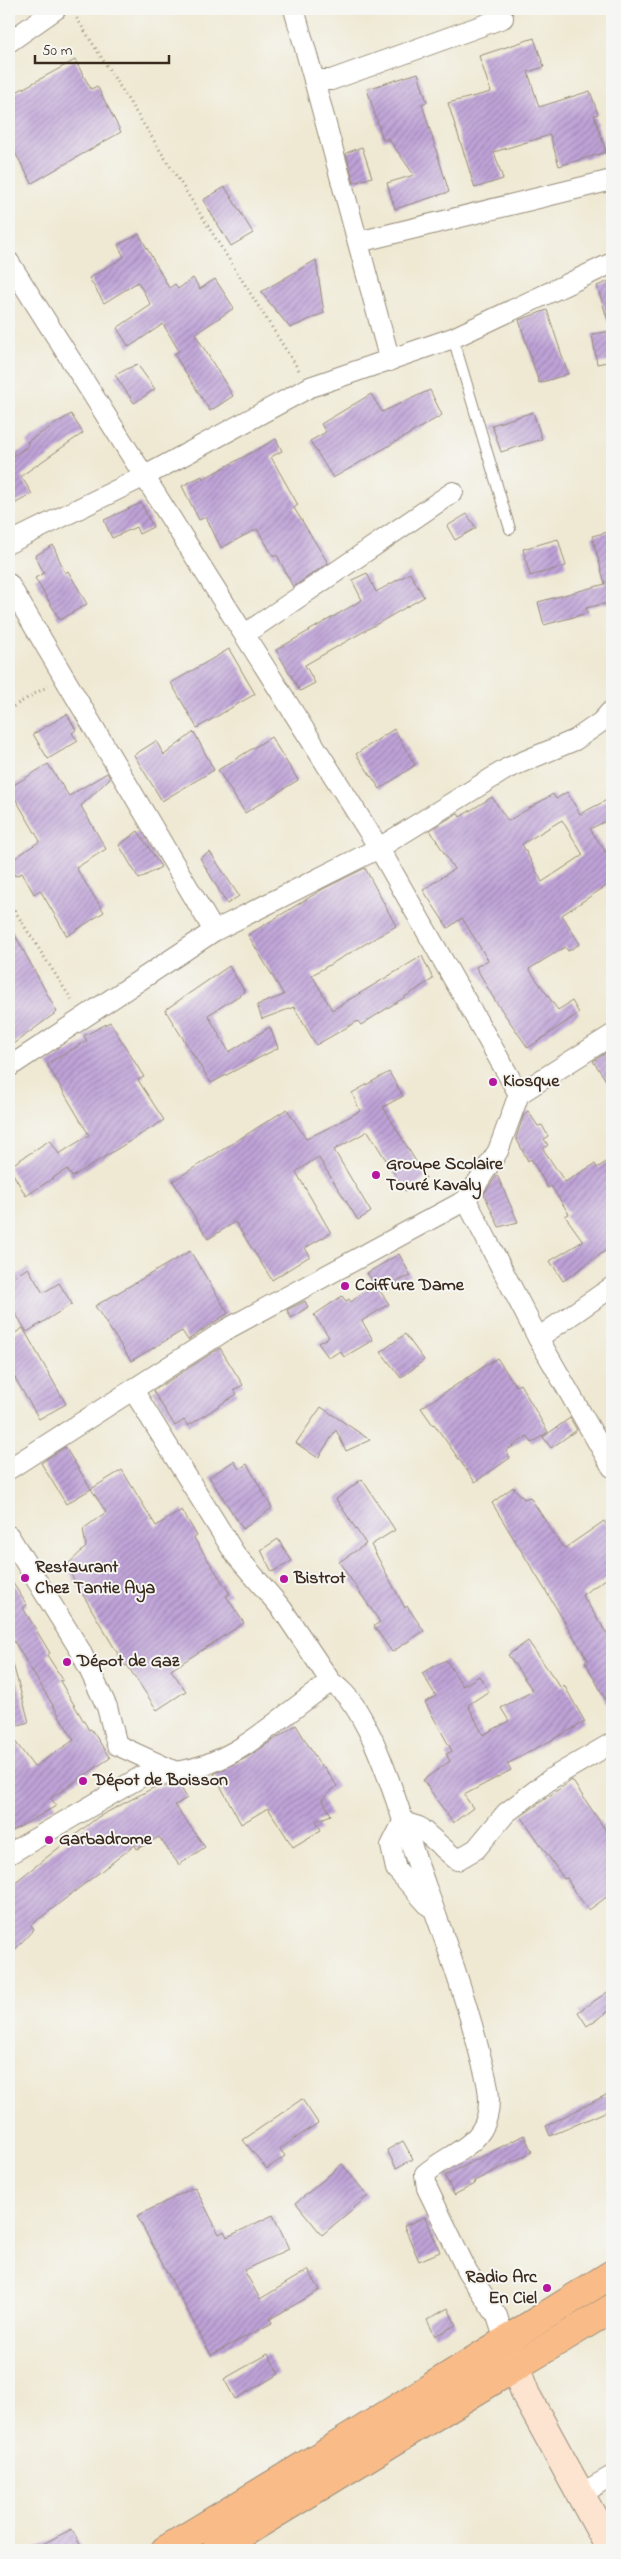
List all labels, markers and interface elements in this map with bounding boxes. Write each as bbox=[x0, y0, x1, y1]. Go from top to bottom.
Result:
scale bar bbox=[35, 32, 169, 64]
text: 50 m bbox=[42, 40, 73, 62]
place label: Kiosque bbox=[503, 1069, 560, 1095]
marker: Kiosque bbox=[487, 1076, 499, 1088]
place label: Groupe Scolaire Touré Kavaly bbox=[386, 1152, 504, 1200]
marker: Groupe Scolaire Touré Kavaly bbox=[370, 1169, 382, 1181]
place label: Coiffure Dame bbox=[355, 1273, 465, 1299]
marker: Coiffure Dame bbox=[339, 1280, 351, 1292]
place label: Restaurant Chez Tantie Aya bbox=[35, 1555, 155, 1603]
place label: Bistrot bbox=[293, 1566, 347, 1592]
marker: Restaurant Chez Tantie Aya bbox=[19, 1572, 31, 1584]
marker: Bistrot bbox=[278, 1573, 290, 1585]
place label: Dépot de Gaz bbox=[76, 1649, 180, 1675]
marker: Dépot de Gaz bbox=[61, 1656, 73, 1668]
place label: Dépot de Boisson bbox=[92, 1768, 228, 1794]
marker: Dépot de Boisson bbox=[77, 1775, 89, 1787]
place label: Garbadrome bbox=[59, 1827, 153, 1853]
marker: Garbadrome bbox=[43, 1834, 55, 1846]
place label: Radio Arc En Ciel bbox=[465, 2265, 538, 2312]
marker: Radio Arc En Ciel bbox=[541, 2282, 553, 2294]

